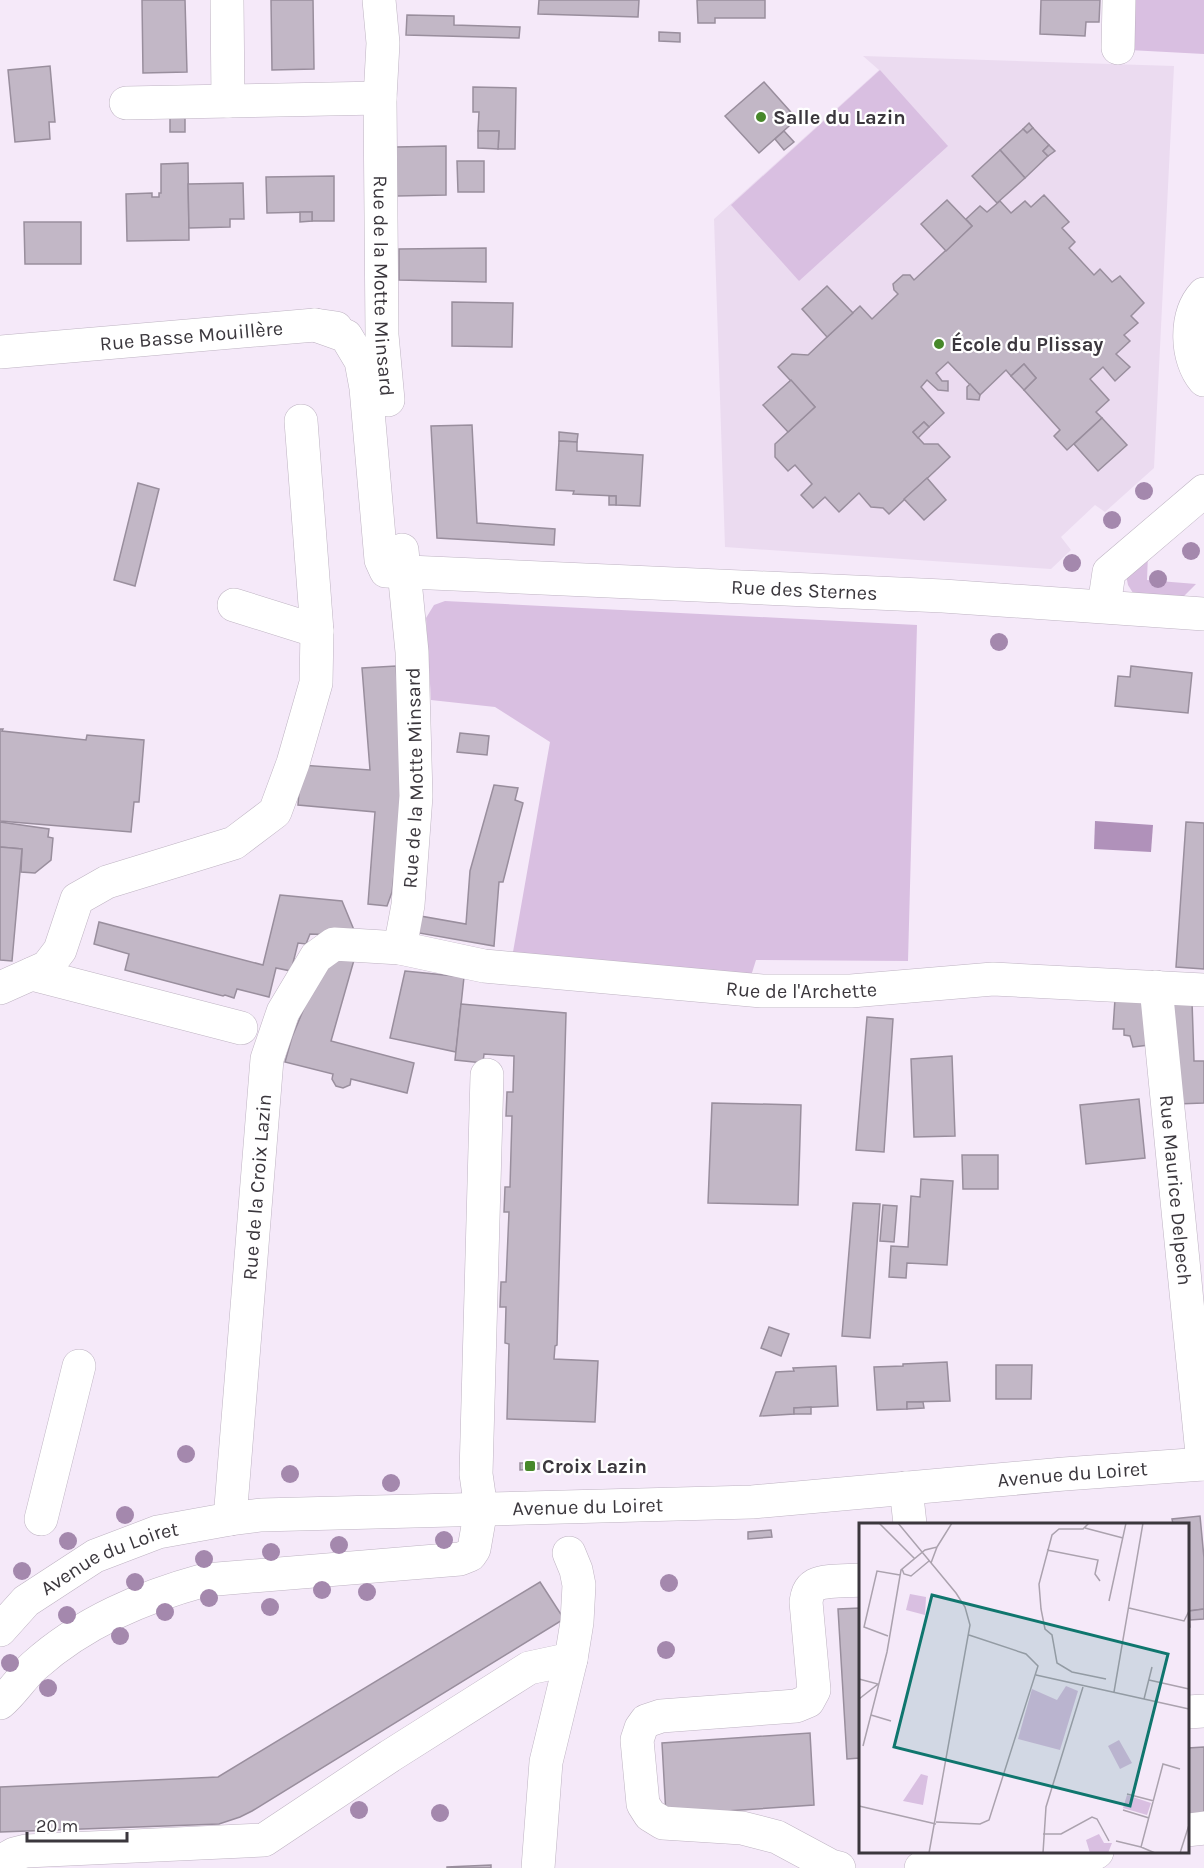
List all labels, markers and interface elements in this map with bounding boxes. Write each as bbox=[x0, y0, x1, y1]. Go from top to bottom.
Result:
place label: Salle du Lazin bbox=[773, 106, 906, 129]
marker: Salle du Lazin bbox=[754, 110, 768, 124]
street label: Rue de la Motte Minsard bbox=[369, 175, 399, 397]
street label: Rue Basse Mouillère bbox=[99, 316, 284, 355]
place label: École du Plissay bbox=[951, 331, 1103, 356]
marker: École du Plissay bbox=[932, 337, 946, 351]
street label: Rue des Sternes bbox=[730, 575, 878, 605]
street label: Rue de la Motte Minsard bbox=[398, 667, 428, 889]
street label: Rue de l'Archette bbox=[725, 976, 878, 1003]
street label: Rue de la Croix Lazin bbox=[238, 1093, 276, 1281]
street label: Rue Maurice Delpech bbox=[1155, 1094, 1197, 1286]
place label: Croix Lazin bbox=[542, 1455, 647, 1478]
street label: Avenue du Loiret bbox=[996, 1457, 1149, 1491]
marker: Croix Lazin bbox=[523, 1459, 537, 1473]
street label: Avenue du Loiret bbox=[512, 1493, 664, 1520]
street label: Avenue du Loiret bbox=[36, 1517, 181, 1600]
inset map bbox=[859, 1523, 1189, 1853]
scale bar bbox=[27, 1805, 128, 1843]
text: 20 m bbox=[36, 1815, 78, 1837]

